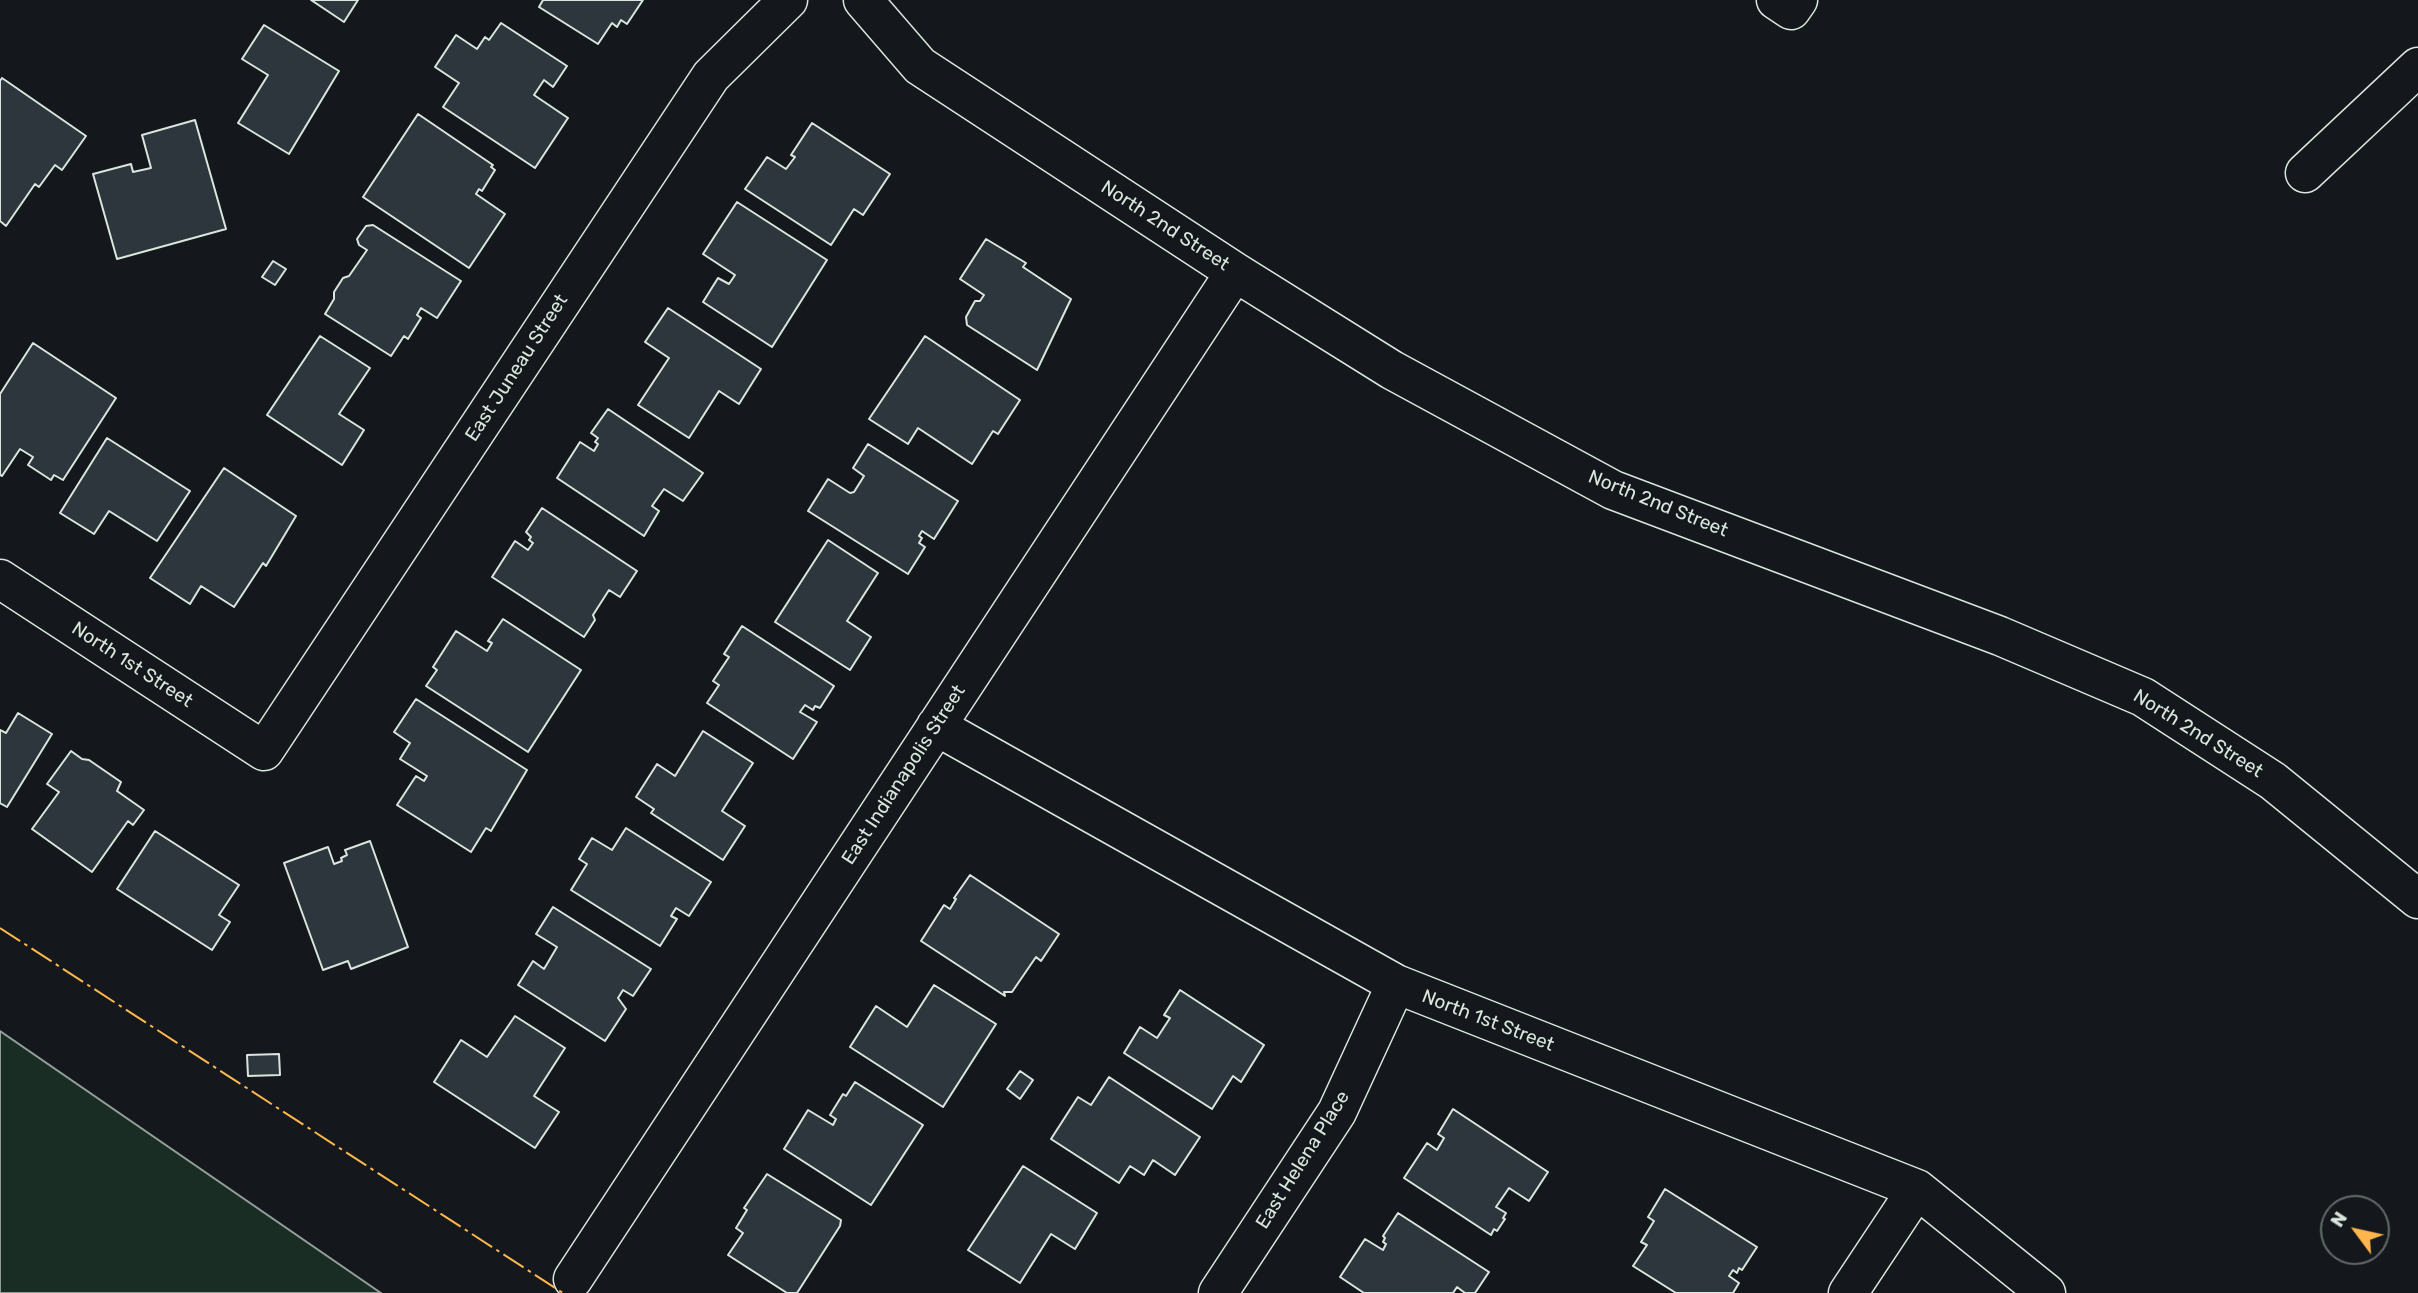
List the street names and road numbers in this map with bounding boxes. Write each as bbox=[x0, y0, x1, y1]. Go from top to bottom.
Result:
street label: North 2nd Street bbox=[1097, 176, 1233, 276]
street label: East Juneau Street bbox=[461, 290, 573, 446]
street label: North 2nd Street bbox=[1585, 466, 1731, 542]
street label: North 1st Street bbox=[67, 617, 197, 713]
street label: East Indianapolis Street bbox=[837, 681, 971, 869]
street label: North 2nd Street bbox=[2129, 685, 2267, 783]
street label: North 1st Street bbox=[1419, 985, 1557, 1057]
street label: East Helena Place bbox=[1251, 1087, 1355, 1233]

